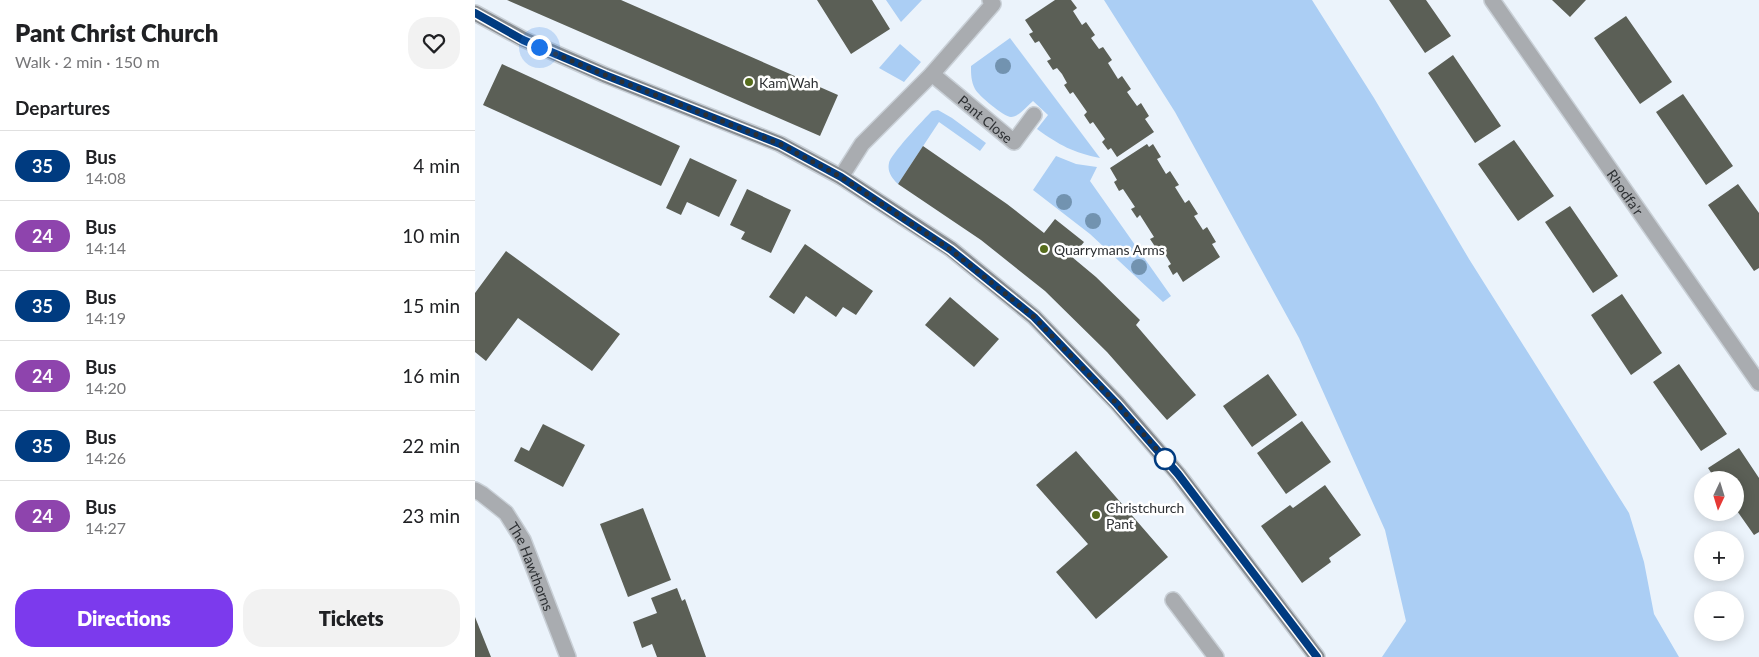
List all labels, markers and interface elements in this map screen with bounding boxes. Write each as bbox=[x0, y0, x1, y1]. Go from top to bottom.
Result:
button: heart bbox=[408, 17, 460, 69]
text: Pant Christ Church bbox=[15, 18, 218, 47]
your location bbox=[527, 35, 552, 60]
text: Walk · 2 min · 150 m bbox=[15, 52, 160, 71]
place label: Kam Wah bbox=[759, 74, 819, 91]
marker: Kam Wah bbox=[743, 76, 755, 88]
street label: Pant Close bbox=[955, 91, 1017, 146]
text: Departures bbox=[15, 96, 110, 119]
text: Bus bbox=[85, 145, 116, 168]
text: 4 min bbox=[413, 154, 460, 177]
text: 35 bbox=[32, 155, 53, 177]
street label: Rhodfa'r bbox=[1604, 166, 1648, 218]
text: 14:08 bbox=[85, 168, 126, 187]
text: Bus bbox=[85, 215, 116, 238]
text: 10 min bbox=[402, 224, 460, 247]
text: 24 bbox=[32, 225, 53, 247]
text: 14:14 bbox=[85, 238, 126, 257]
place label: Quarrymans Arms bbox=[1054, 241, 1165, 258]
marker: Quarrymans Arms bbox=[1038, 243, 1050, 255]
text: Bus bbox=[85, 285, 116, 308]
text: 15 min bbox=[402, 294, 460, 317]
text: 35 bbox=[32, 295, 53, 317]
text: 14:19 bbox=[85, 308, 126, 327]
text: Bus bbox=[85, 355, 116, 378]
text: 16 min bbox=[402, 364, 460, 387]
text: 24 bbox=[32, 365, 53, 387]
text: 14:20 bbox=[85, 378, 126, 397]
text: Bus bbox=[85, 425, 116, 448]
text: 22 min bbox=[402, 434, 460, 457]
text: 35 bbox=[32, 435, 53, 457]
text: 14:26 bbox=[85, 448, 126, 467]
unlabelled marker bbox=[1154, 448, 1176, 470]
north arrow bbox=[1694, 471, 1744, 521]
map controls bbox=[1694, 471, 1744, 641]
text: Bus bbox=[85, 495, 116, 518]
place label: Christchurch Pant bbox=[1106, 499, 1184, 532]
text: 23 min bbox=[402, 504, 460, 527]
text: 24 bbox=[32, 505, 53, 527]
marker: Christchurch Pant bbox=[1090, 509, 1102, 521]
text: 14:27 bbox=[85, 518, 126, 537]
street label: The Hawthorns bbox=[505, 518, 558, 613]
button: + bbox=[1694, 531, 1744, 581]
button: Directions bbox=[15, 589, 233, 647]
button: Tickets bbox=[243, 589, 460, 647]
button: − bbox=[1694, 591, 1744, 641]

